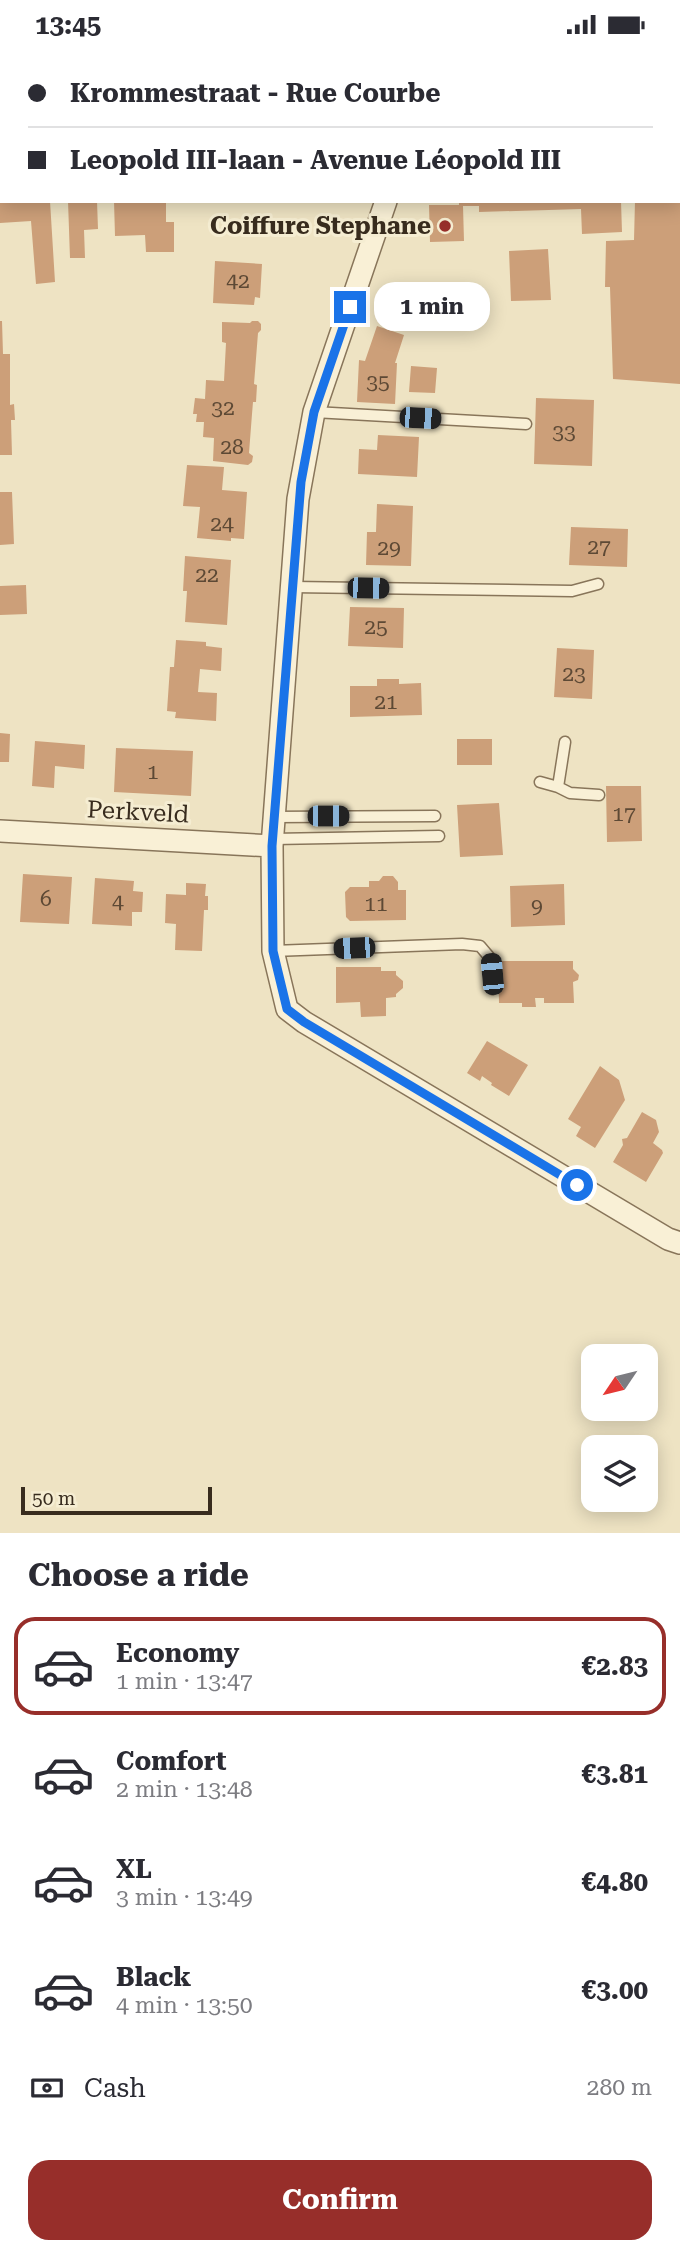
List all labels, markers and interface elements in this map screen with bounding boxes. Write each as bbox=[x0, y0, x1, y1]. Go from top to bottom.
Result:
text: 13:45 bbox=[35, 10, 101, 40]
text: Krommestraat - Rue Courbe bbox=[70, 78, 440, 108]
text: Leopold III-laan - Avenue Léopold III bbox=[70, 145, 561, 175]
place label: Coiffure Stephane bbox=[210, 212, 431, 240]
marker: Coiffure Stephane bbox=[437, 218, 453, 234]
house number: 42 bbox=[226, 269, 250, 293]
callout: 1 min bbox=[374, 282, 490, 331]
route end bbox=[334, 291, 366, 323]
text: 1 min bbox=[400, 293, 464, 320]
house number: 35 bbox=[366, 370, 390, 394]
house number: 32 bbox=[211, 396, 235, 420]
car bbox=[399, 406, 442, 430]
house number: 33 bbox=[552, 420, 576, 444]
house number: 28 bbox=[220, 435, 244, 459]
house number: 24 bbox=[210, 512, 234, 536]
house number: 27 bbox=[587, 535, 611, 559]
house number: 29 bbox=[377, 536, 401, 560]
house number: 22 bbox=[195, 563, 219, 587]
car bbox=[347, 577, 390, 599]
house number: 25 bbox=[364, 615, 388, 639]
house number: 23 bbox=[562, 662, 586, 686]
house number: 21 bbox=[374, 690, 398, 714]
house number: 1 bbox=[147, 760, 159, 784]
street label: Perkveld bbox=[86, 795, 190, 829]
house number: 17 bbox=[612, 802, 636, 826]
car bbox=[308, 806, 350, 827]
house number: 6 bbox=[40, 887, 52, 911]
house number: 4 bbox=[112, 890, 124, 914]
house number: 11 bbox=[364, 892, 388, 916]
house number: 9 bbox=[531, 894, 543, 918]
car bbox=[333, 937, 376, 959]
car bbox=[480, 952, 505, 996]
route start bbox=[561, 1169, 593, 1201]
north arrow bbox=[581, 1344, 658, 1421]
map controls bbox=[581, 1344, 658, 1512]
button: layers bbox=[581, 1435, 658, 1512]
scale bar bbox=[21, 1484, 212, 1516]
text: 50 m bbox=[32, 1487, 75, 1510]
text: Choose a ride bbox=[28, 1556, 249, 1594]
icon: car bbox=[32, 1635, 95, 1698]
text: Economy bbox=[116, 1638, 239, 1668]
text: €2.83 bbox=[582, 1651, 648, 1681]
text: 1 min · 13:47 bbox=[116, 1668, 253, 1695]
icon: car bbox=[32, 1743, 95, 1806]
text: Comfort bbox=[116, 1746, 226, 1776]
text: €3.81 bbox=[582, 1759, 648, 1789]
text: 2 min · 13:48 bbox=[116, 1776, 253, 1803]
icon: car bbox=[32, 1851, 95, 1914]
text: XL bbox=[116, 1854, 152, 1884]
text: €4.80 bbox=[582, 1867, 648, 1897]
text: 3 min · 13:49 bbox=[116, 1884, 253, 1911]
icon: car bbox=[32, 1959, 95, 2022]
text: Black bbox=[116, 1962, 191, 1992]
text: €3.00 bbox=[582, 1975, 648, 2005]
text: 4 min · 13:50 bbox=[116, 1992, 253, 2019]
icon: cash bbox=[28, 2069, 66, 2107]
text: Cash bbox=[84, 2073, 146, 2103]
text: 280 m bbox=[587, 2074, 652, 2101]
button: Confirm bbox=[28, 2160, 652, 2240]

